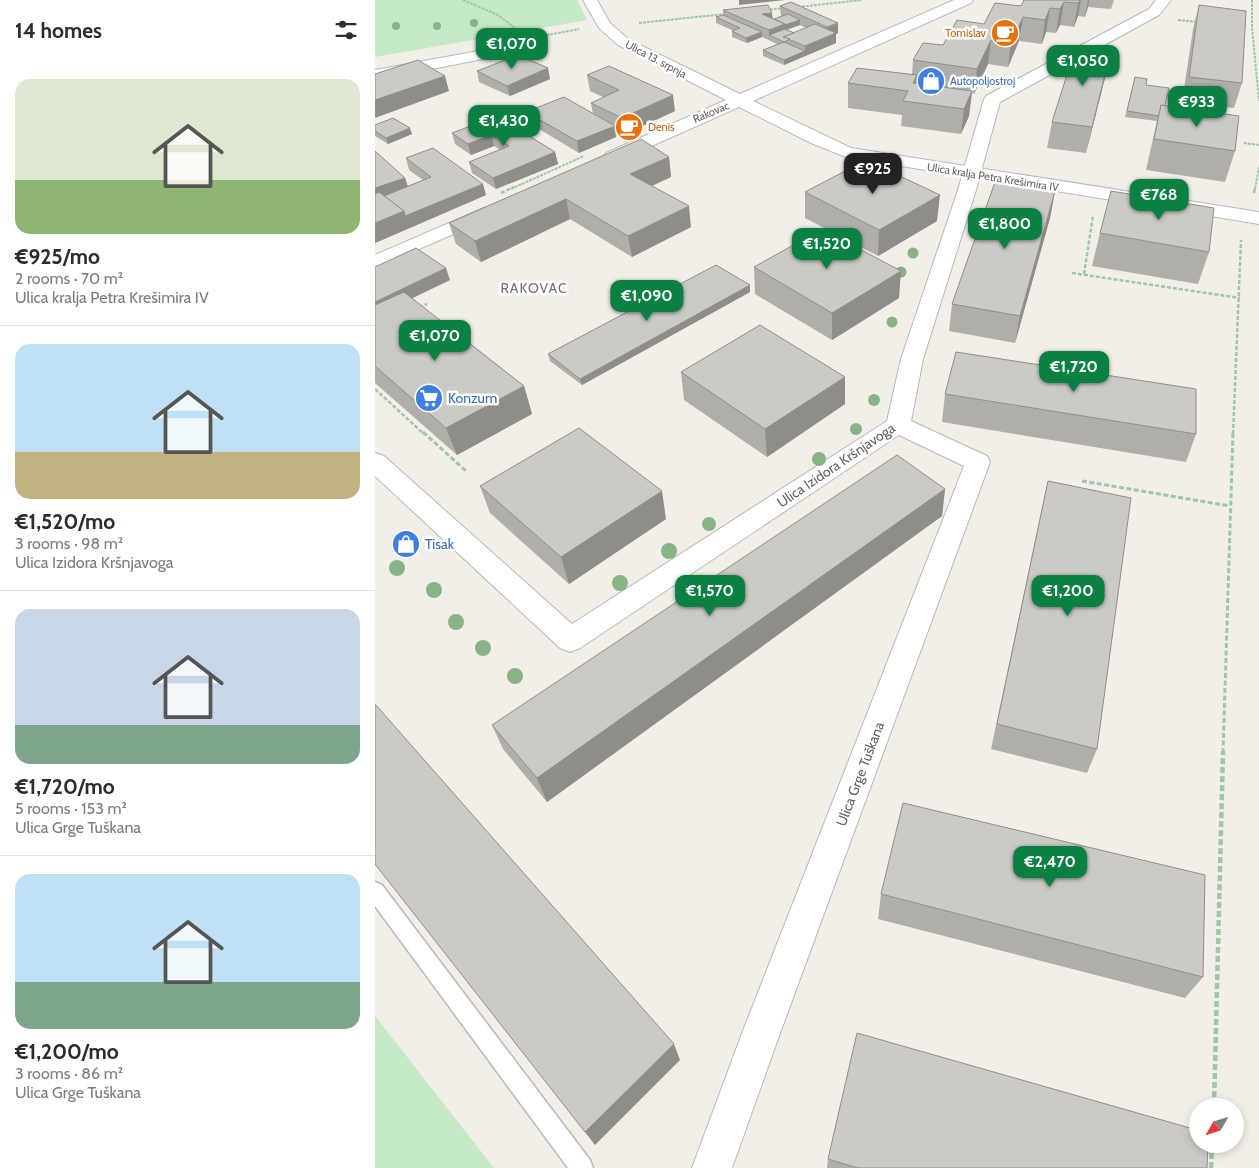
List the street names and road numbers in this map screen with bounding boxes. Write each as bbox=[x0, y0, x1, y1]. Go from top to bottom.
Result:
street label: Ulica 13. srpnja bbox=[623, 37, 690, 81]
street label: Rakovac bbox=[691, 98, 731, 126]
street label: Ulica kralja Petra Krešimira IV bbox=[926, 160, 1060, 194]
street label: Ulica Izidora Kršnjavoga bbox=[773, 419, 899, 511]
street label: Ulica Grge Tuškana bbox=[832, 719, 888, 829]

